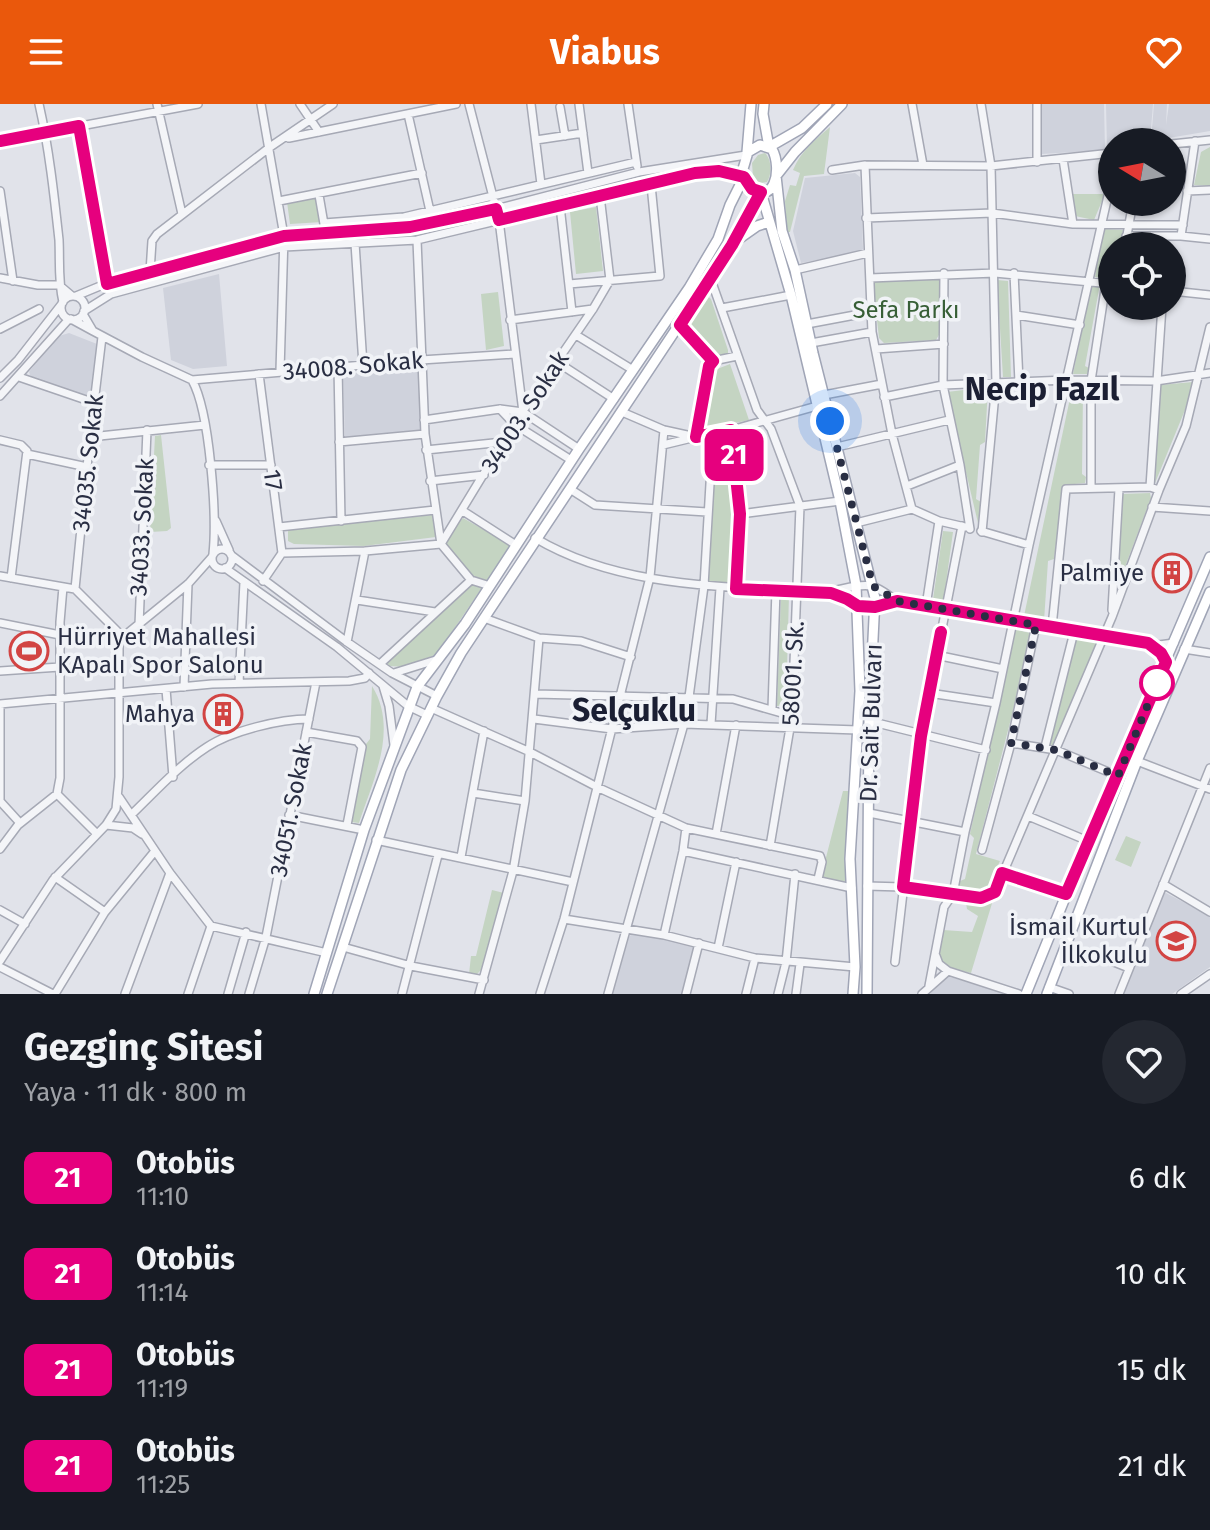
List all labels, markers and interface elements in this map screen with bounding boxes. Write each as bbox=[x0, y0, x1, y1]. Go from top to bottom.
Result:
icon: menu bbox=[24, 30, 68, 74]
text: Viabus bbox=[550, 30, 660, 74]
icon: heart bbox=[1142, 30, 1186, 74]
north arrow bbox=[1098, 128, 1186, 216]
map controls bbox=[1098, 128, 1186, 320]
button: locate bbox=[1098, 232, 1186, 320]
park label: Sefa Parkı bbox=[852, 296, 960, 324]
street label: 34003. Sokak bbox=[475, 345, 575, 478]
street label: 34008. Sokak bbox=[281, 346, 425, 386]
district label: Necip Fazıl bbox=[965, 370, 1120, 408]
street label: 34035. Sokak bbox=[67, 392, 109, 533]
your location bbox=[810, 401, 850, 441]
line badge: 21 bbox=[698, 429, 770, 481]
text: 21 bbox=[721, 438, 747, 471]
street label: 34033. Sokak bbox=[124, 457, 160, 597]
street label: 17 bbox=[258, 468, 288, 492]
building icon: Palmiye bbox=[1151, 552, 1193, 594]
place label: Palmiye bbox=[1059, 559, 1144, 587]
street label: 58001. Sk. bbox=[776, 620, 810, 726]
place label: Hürriyet Mahallesi KApalı Spor Salonu bbox=[57, 623, 264, 679]
sports icon: Hürriyet Mahallesi KApalı Spor Salonu bbox=[8, 630, 50, 672]
street label: Dr. Sait Bulvarı bbox=[854, 643, 888, 803]
unlabelled marker bbox=[1140, 666, 1174, 700]
district label: Selçuklu bbox=[572, 691, 696, 730]
building icon: Mahya bbox=[202, 693, 244, 735]
place label: Mahya bbox=[125, 700, 195, 728]
street label: 34051. Sokak bbox=[264, 740, 318, 879]
place label: İsmail Kurtul İlkokulu bbox=[1009, 913, 1148, 969]
school or university icon: İsmail Kurtul İlkokulu bbox=[1155, 920, 1197, 962]
button: heart bbox=[1102, 1020, 1186, 1104]
text: Gezginç Sitesi bbox=[24, 1024, 263, 1070]
text: Yaya · 11 dk · 800 m bbox=[24, 1077, 247, 1108]
text: Otobüs bbox=[136, 1145, 235, 1181]
text: 6 dk bbox=[1129, 1160, 1186, 1196]
text: 21 bbox=[55, 1161, 81, 1194]
text: 11:10 bbox=[136, 1181, 189, 1212]
text: Otobüs bbox=[136, 1241, 235, 1277]
text: 10 dk bbox=[1115, 1256, 1186, 1292]
text: 21 bbox=[55, 1257, 81, 1290]
text: 11:14 bbox=[136, 1277, 188, 1308]
text: Otobüs bbox=[136, 1337, 235, 1373]
text: 15 dk bbox=[1117, 1352, 1186, 1388]
text: 21 bbox=[55, 1353, 81, 1386]
text: 11:19 bbox=[136, 1373, 188, 1404]
text: Otobüs bbox=[136, 1433, 235, 1469]
text: 21 dk bbox=[1118, 1448, 1186, 1484]
text: 21 bbox=[55, 1449, 81, 1482]
text: 11:25 bbox=[136, 1469, 190, 1500]

